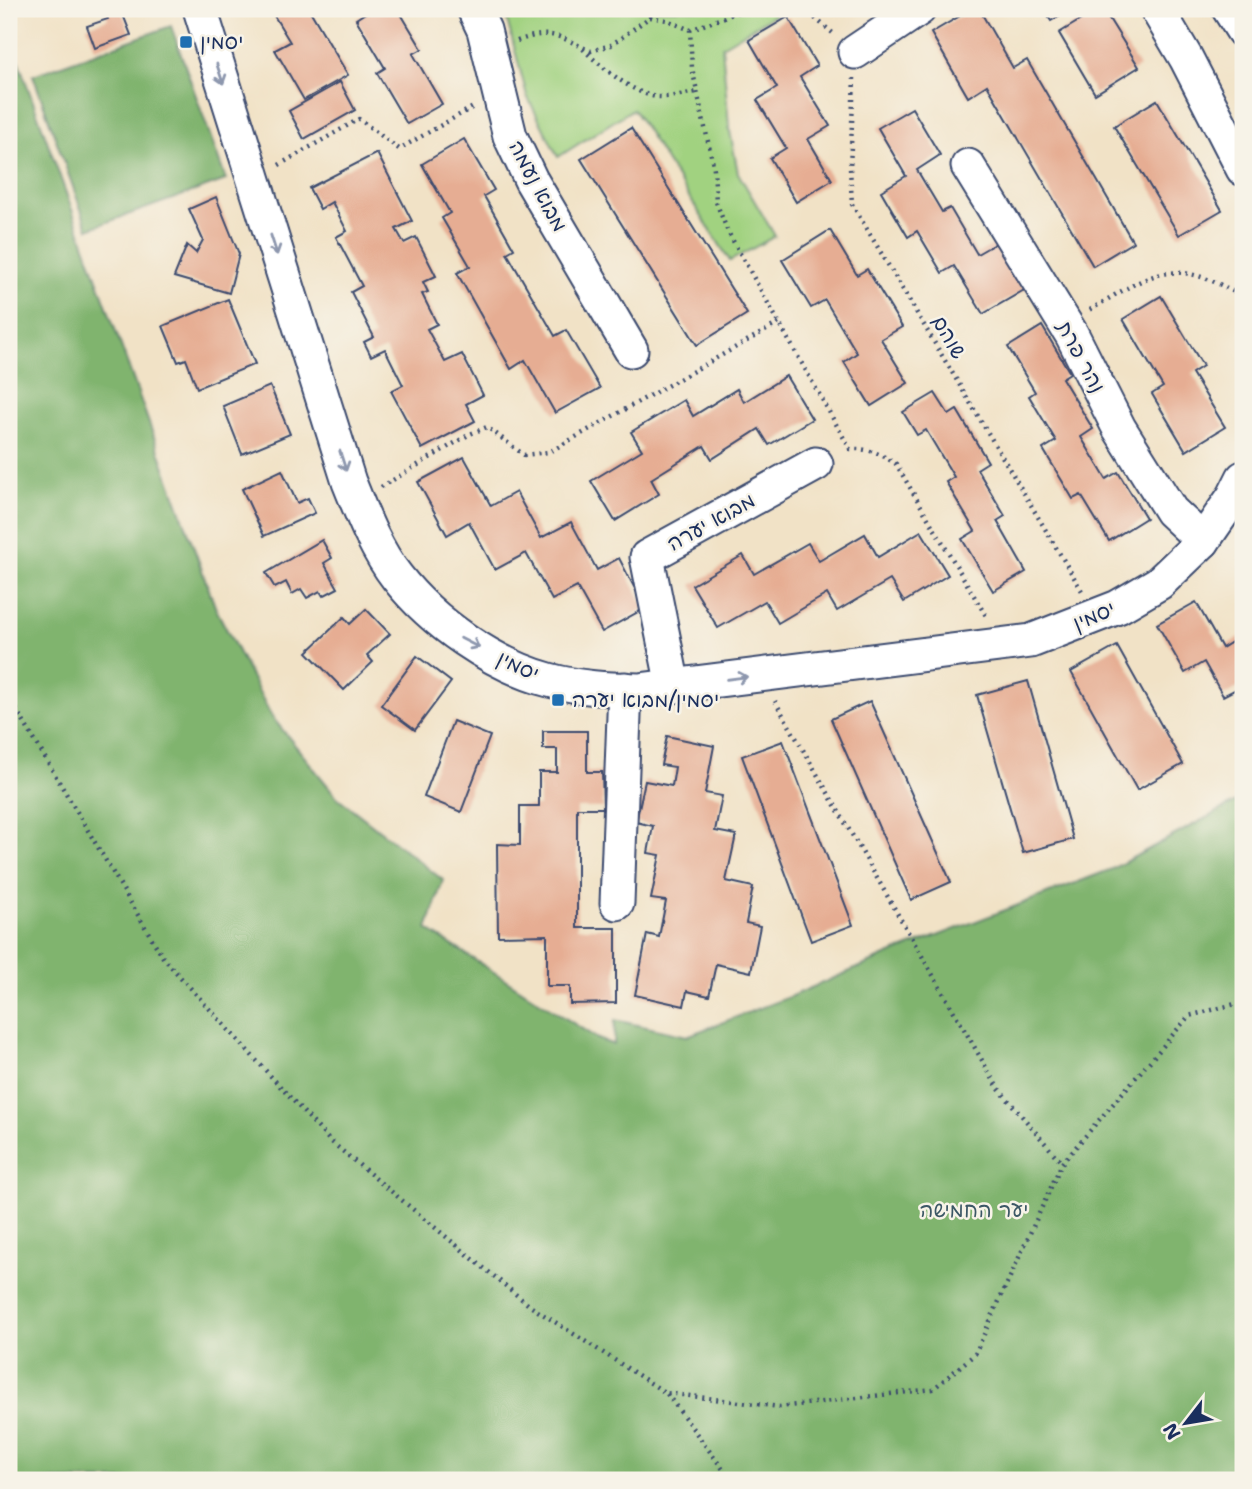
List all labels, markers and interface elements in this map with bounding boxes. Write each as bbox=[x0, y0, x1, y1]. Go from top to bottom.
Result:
place label: יסמין bbox=[200, 28, 243, 56]
marker: יסמין bbox=[178, 34, 194, 50]
one-way arrow bbox=[215, 63, 228, 85]
street label: מבוא נעמה bbox=[502, 135, 574, 237]
one-way arrow bbox=[269, 233, 282, 255]
street label: שוהם bbox=[925, 310, 973, 364]
street label: נהר פרת bbox=[1050, 315, 1112, 398]
one-way arrow bbox=[337, 450, 350, 472]
street label: מבוא יערה bbox=[662, 486, 760, 558]
street label: יסמין bbox=[1069, 595, 1119, 637]
one-way arrow bbox=[459, 637, 480, 651]
street label: יסמין bbox=[493, 644, 543, 688]
one-way arrow bbox=[725, 671, 748, 684]
place label: יסמין/מבוא יערה bbox=[572, 686, 719, 714]
marker: יסמין/מבוא יערה bbox=[550, 692, 566, 708]
park label: יער החמישה bbox=[920, 1196, 1028, 1224]
north arrow bbox=[1150, 1388, 1220, 1458]
text: N bbox=[1157, 1419, 1186, 1444]

